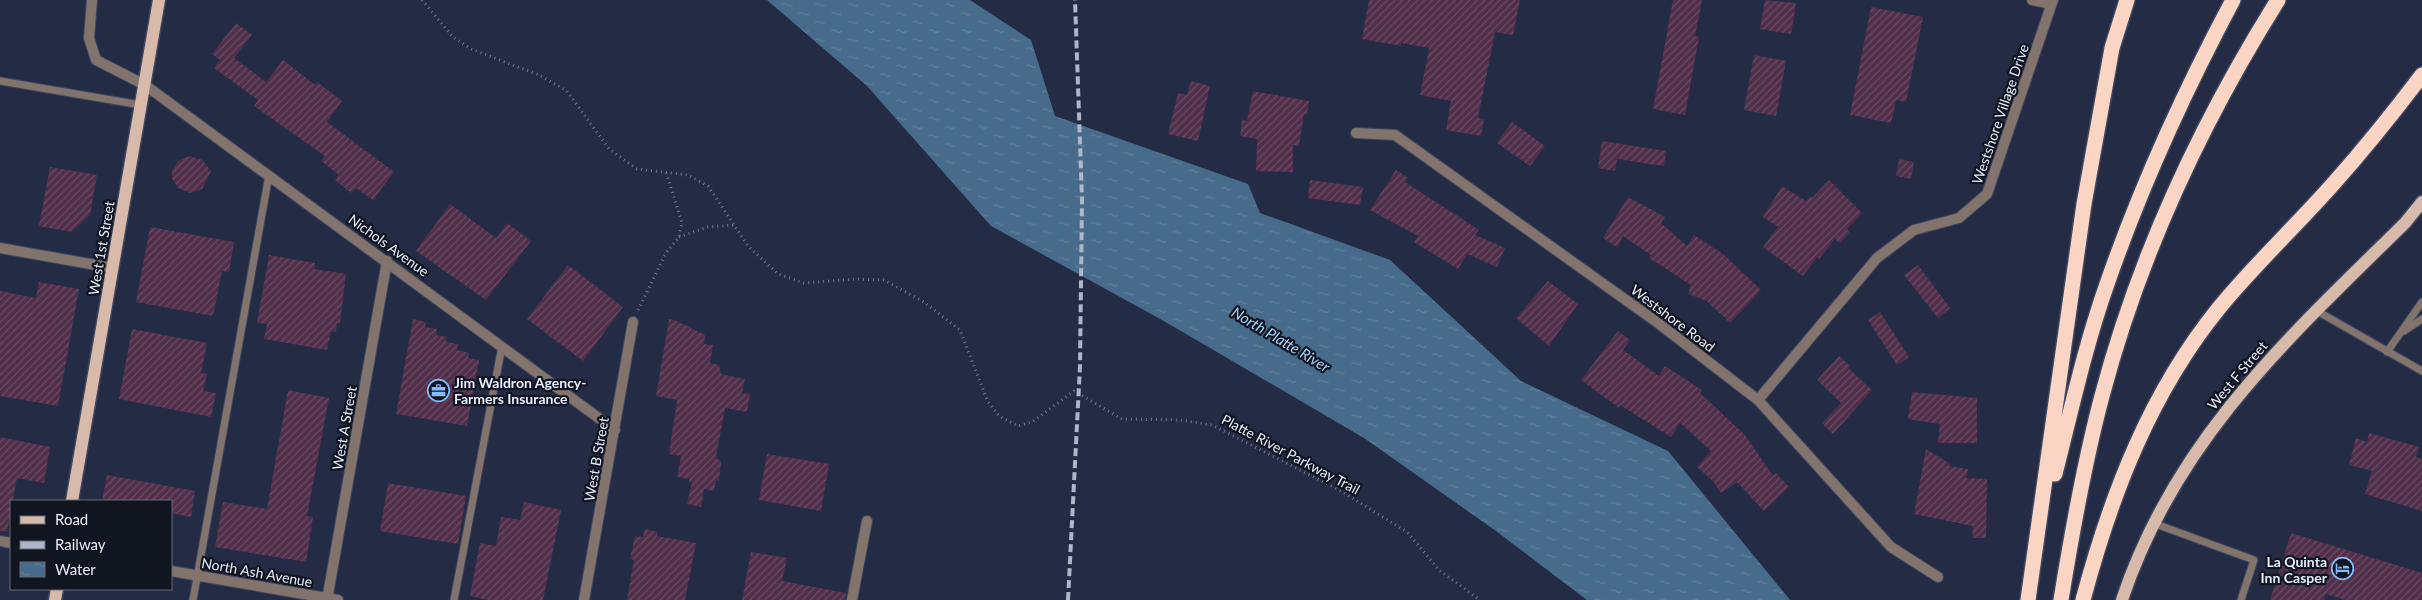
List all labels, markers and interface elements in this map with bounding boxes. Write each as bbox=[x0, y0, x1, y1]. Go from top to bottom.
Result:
street label: Westshore Village Drive bbox=[1968, 42, 2032, 186]
street label: West 1st Street bbox=[84, 200, 118, 296]
street label: Nichols Avenue bbox=[345, 210, 433, 280]
street label: Westshore Road bbox=[1628, 281, 1718, 355]
water label: North Platte River bbox=[1229, 303, 1334, 376]
street label: West F Street bbox=[2204, 337, 2270, 413]
place label: Jim Waldron Agency- Farmers Insurance bbox=[454, 374, 586, 407]
office icon: Jim Waldron Agency- Farmers Insurance bbox=[426, 378, 450, 402]
street label: West A Street bbox=[328, 385, 360, 471]
street label: Platte River Parkway Trail bbox=[1219, 410, 1363, 498]
street label: West B Street bbox=[580, 416, 612, 502]
legend bbox=[10, 500, 172, 590]
text: Road bbox=[55, 510, 88, 528]
text: Railway bbox=[55, 535, 106, 553]
place label: La Quinta Inn Casper bbox=[2261, 553, 2328, 586]
street label: North Ash Avenue bbox=[200, 554, 314, 590]
hotel icon: La Quinta Inn Casper bbox=[2331, 557, 2355, 581]
text: Water bbox=[55, 560, 96, 578]

